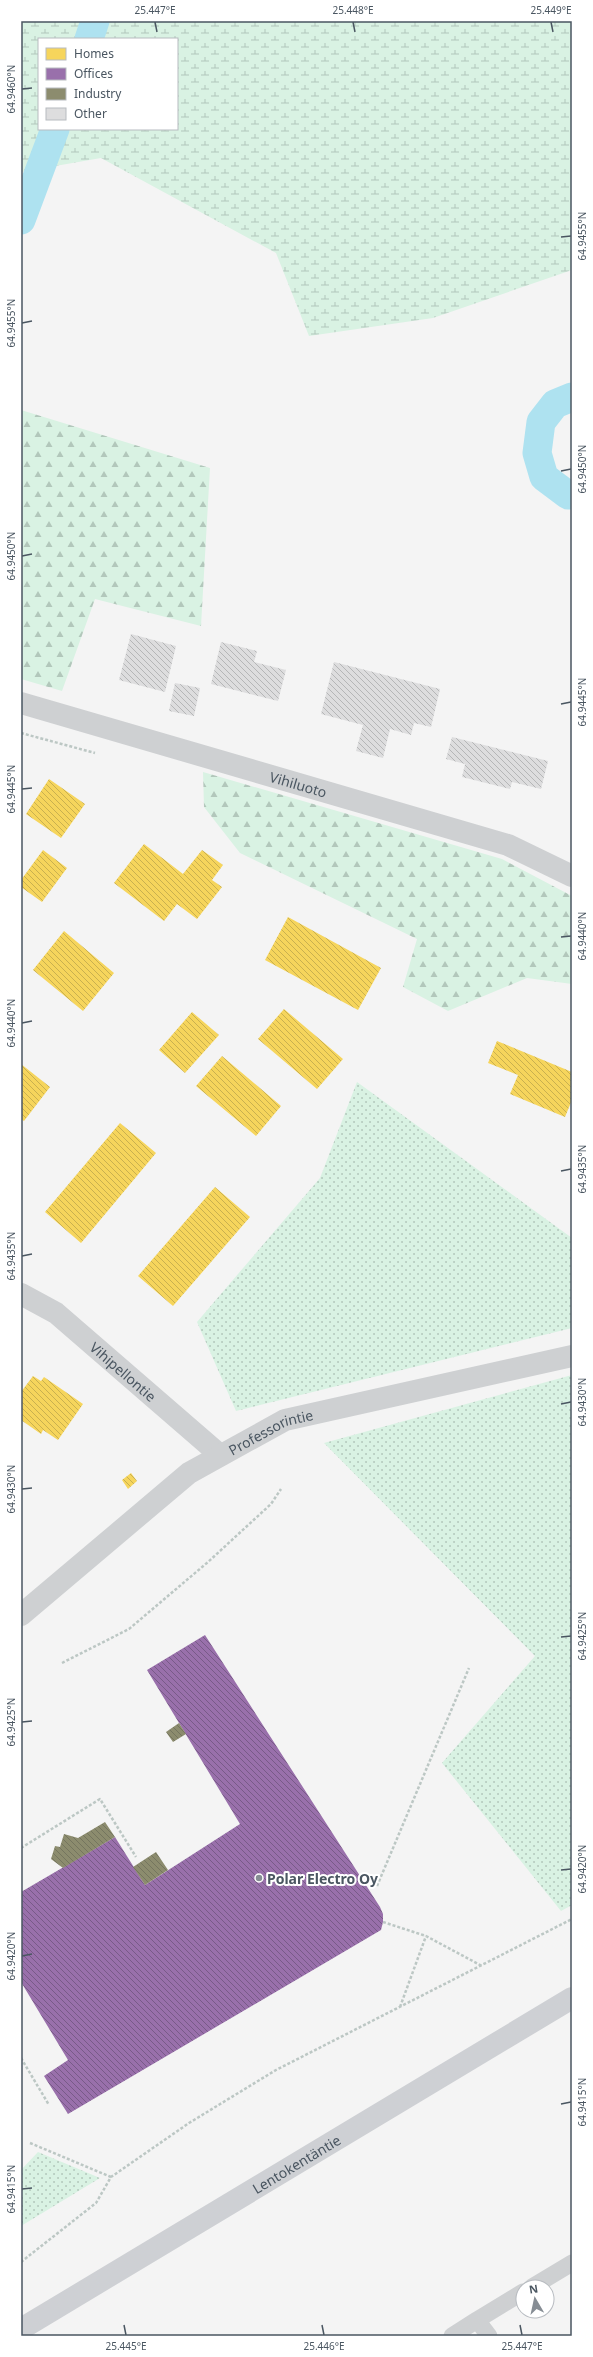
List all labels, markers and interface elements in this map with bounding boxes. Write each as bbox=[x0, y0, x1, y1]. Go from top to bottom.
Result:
text: 25.447°E bbox=[134, 3, 176, 17]
text: 25.448°E bbox=[332, 3, 374, 17]
text: 25.449°E bbox=[530, 3, 572, 17]
legend bbox=[38, 38, 178, 130]
text: Homes bbox=[74, 45, 114, 62]
text: 64.9460°N bbox=[4, 65, 18, 113]
text: Offices bbox=[74, 65, 113, 82]
text: Industry bbox=[74, 85, 122, 102]
text: Other bbox=[74, 105, 107, 122]
text: 64.9455°N bbox=[575, 212, 589, 260]
text: 64.9455°N bbox=[4, 299, 18, 347]
text: 64.9450°N bbox=[575, 445, 589, 493]
text: 64.9450°N bbox=[4, 532, 18, 580]
text: 64.9445°N bbox=[575, 678, 589, 726]
text: 64.9445°N bbox=[4, 765, 18, 813]
street label: Vihiluoto bbox=[268, 767, 329, 801]
text: 64.9440°N bbox=[575, 912, 589, 960]
text: 64.9440°N bbox=[4, 999, 18, 1047]
text: 64.9435°N bbox=[575, 1145, 589, 1193]
text: 64.9435°N bbox=[4, 1232, 18, 1280]
street label: Vihipellontie bbox=[86, 1337, 161, 1405]
text: 64.9430°N bbox=[575, 1378, 589, 1426]
street label: Professorintie bbox=[225, 1405, 315, 1459]
text: 64.9430°N bbox=[4, 1465, 18, 1513]
text: 64.9425°N bbox=[575, 1612, 589, 1660]
text: 64.9425°N bbox=[4, 1698, 18, 1746]
text: 64.9420°N bbox=[575, 1845, 589, 1893]
place label: Polar Electro Oy bbox=[267, 1869, 378, 1888]
marker: Polar Electro Oy bbox=[254, 1873, 264, 1883]
text: 64.9420°N bbox=[4, 1932, 18, 1980]
text: 64.9415°N bbox=[575, 2078, 589, 2126]
street label: Lentokentäntie bbox=[249, 2130, 344, 2198]
text: 64.9415°N bbox=[4, 2165, 18, 2213]
north arrow bbox=[515, 2279, 555, 2319]
text: N bbox=[528, 2281, 539, 2297]
text: 25.445°E bbox=[105, 2339, 147, 2353]
text: 25.446°E bbox=[303, 2339, 345, 2353]
text: 25.447°E bbox=[501, 2339, 543, 2353]

